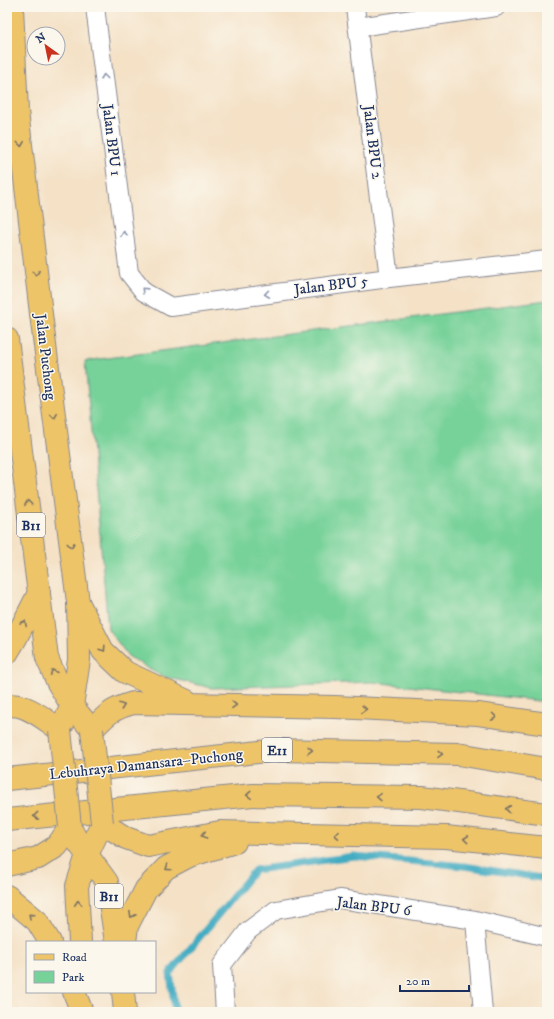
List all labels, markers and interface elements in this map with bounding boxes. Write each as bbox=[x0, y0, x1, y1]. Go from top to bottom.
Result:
north arrow bbox=[26, 26, 66, 66]
text: N bbox=[33, 30, 49, 47]
one-way arrow bbox=[100, 74, 109, 80]
street label: Jalan BPU 1 bbox=[97, 101, 125, 177]
street label: Jalan BPU 2 bbox=[358, 102, 387, 181]
one-way arrow bbox=[16, 141, 25, 147]
one-way arrow bbox=[120, 231, 129, 237]
one-way arrow bbox=[31, 270, 40, 276]
street label: Jalan BPU 5 bbox=[291, 271, 370, 300]
one-way arrow bbox=[141, 287, 149, 295]
one-way arrow bbox=[264, 289, 271, 298]
street label: Jalan Puchong bbox=[31, 311, 60, 402]
one-way arrow bbox=[49, 413, 58, 419]
one-way arrow bbox=[24, 500, 33, 506]
road number: B11 bbox=[17, 513, 45, 537]
one-way arrow bbox=[66, 542, 75, 548]
one-way arrow bbox=[19, 620, 27, 627]
one-way arrow bbox=[98, 644, 105, 651]
one-way arrow bbox=[50, 669, 58, 676]
one-way arrow bbox=[231, 701, 237, 710]
one-way arrow bbox=[118, 703, 125, 711]
one-way arrow bbox=[361, 705, 367, 713]
one-way arrow bbox=[491, 712, 497, 721]
road number: E11 bbox=[262, 738, 292, 762]
street label: Lebuhraya Damansara–Puchong bbox=[48, 745, 245, 784]
one-way arrow bbox=[307, 746, 313, 755]
one-way arrow bbox=[437, 750, 443, 758]
one-way arrow bbox=[246, 791, 252, 800]
one-way arrow bbox=[376, 793, 382, 801]
one-way arrow bbox=[505, 805, 511, 814]
one-way arrow bbox=[33, 812, 39, 821]
one-way arrow bbox=[201, 830, 207, 839]
one-way arrow bbox=[334, 830, 340, 839]
one-way arrow bbox=[463, 835, 470, 844]
one-way arrow bbox=[166, 863, 173, 870]
road number: B11 bbox=[95, 884, 123, 908]
street label: Jalan BPU 6 bbox=[334, 892, 413, 921]
one-way arrow bbox=[74, 900, 82, 906]
one-way arrow bbox=[130, 910, 137, 918]
one-way arrow bbox=[29, 914, 36, 921]
legend bbox=[26, 941, 156, 993]
text: Road bbox=[62, 950, 87, 965]
scale bar bbox=[400, 967, 469, 993]
text: Park bbox=[62, 970, 84, 985]
text: 20 m bbox=[406, 974, 430, 989]

